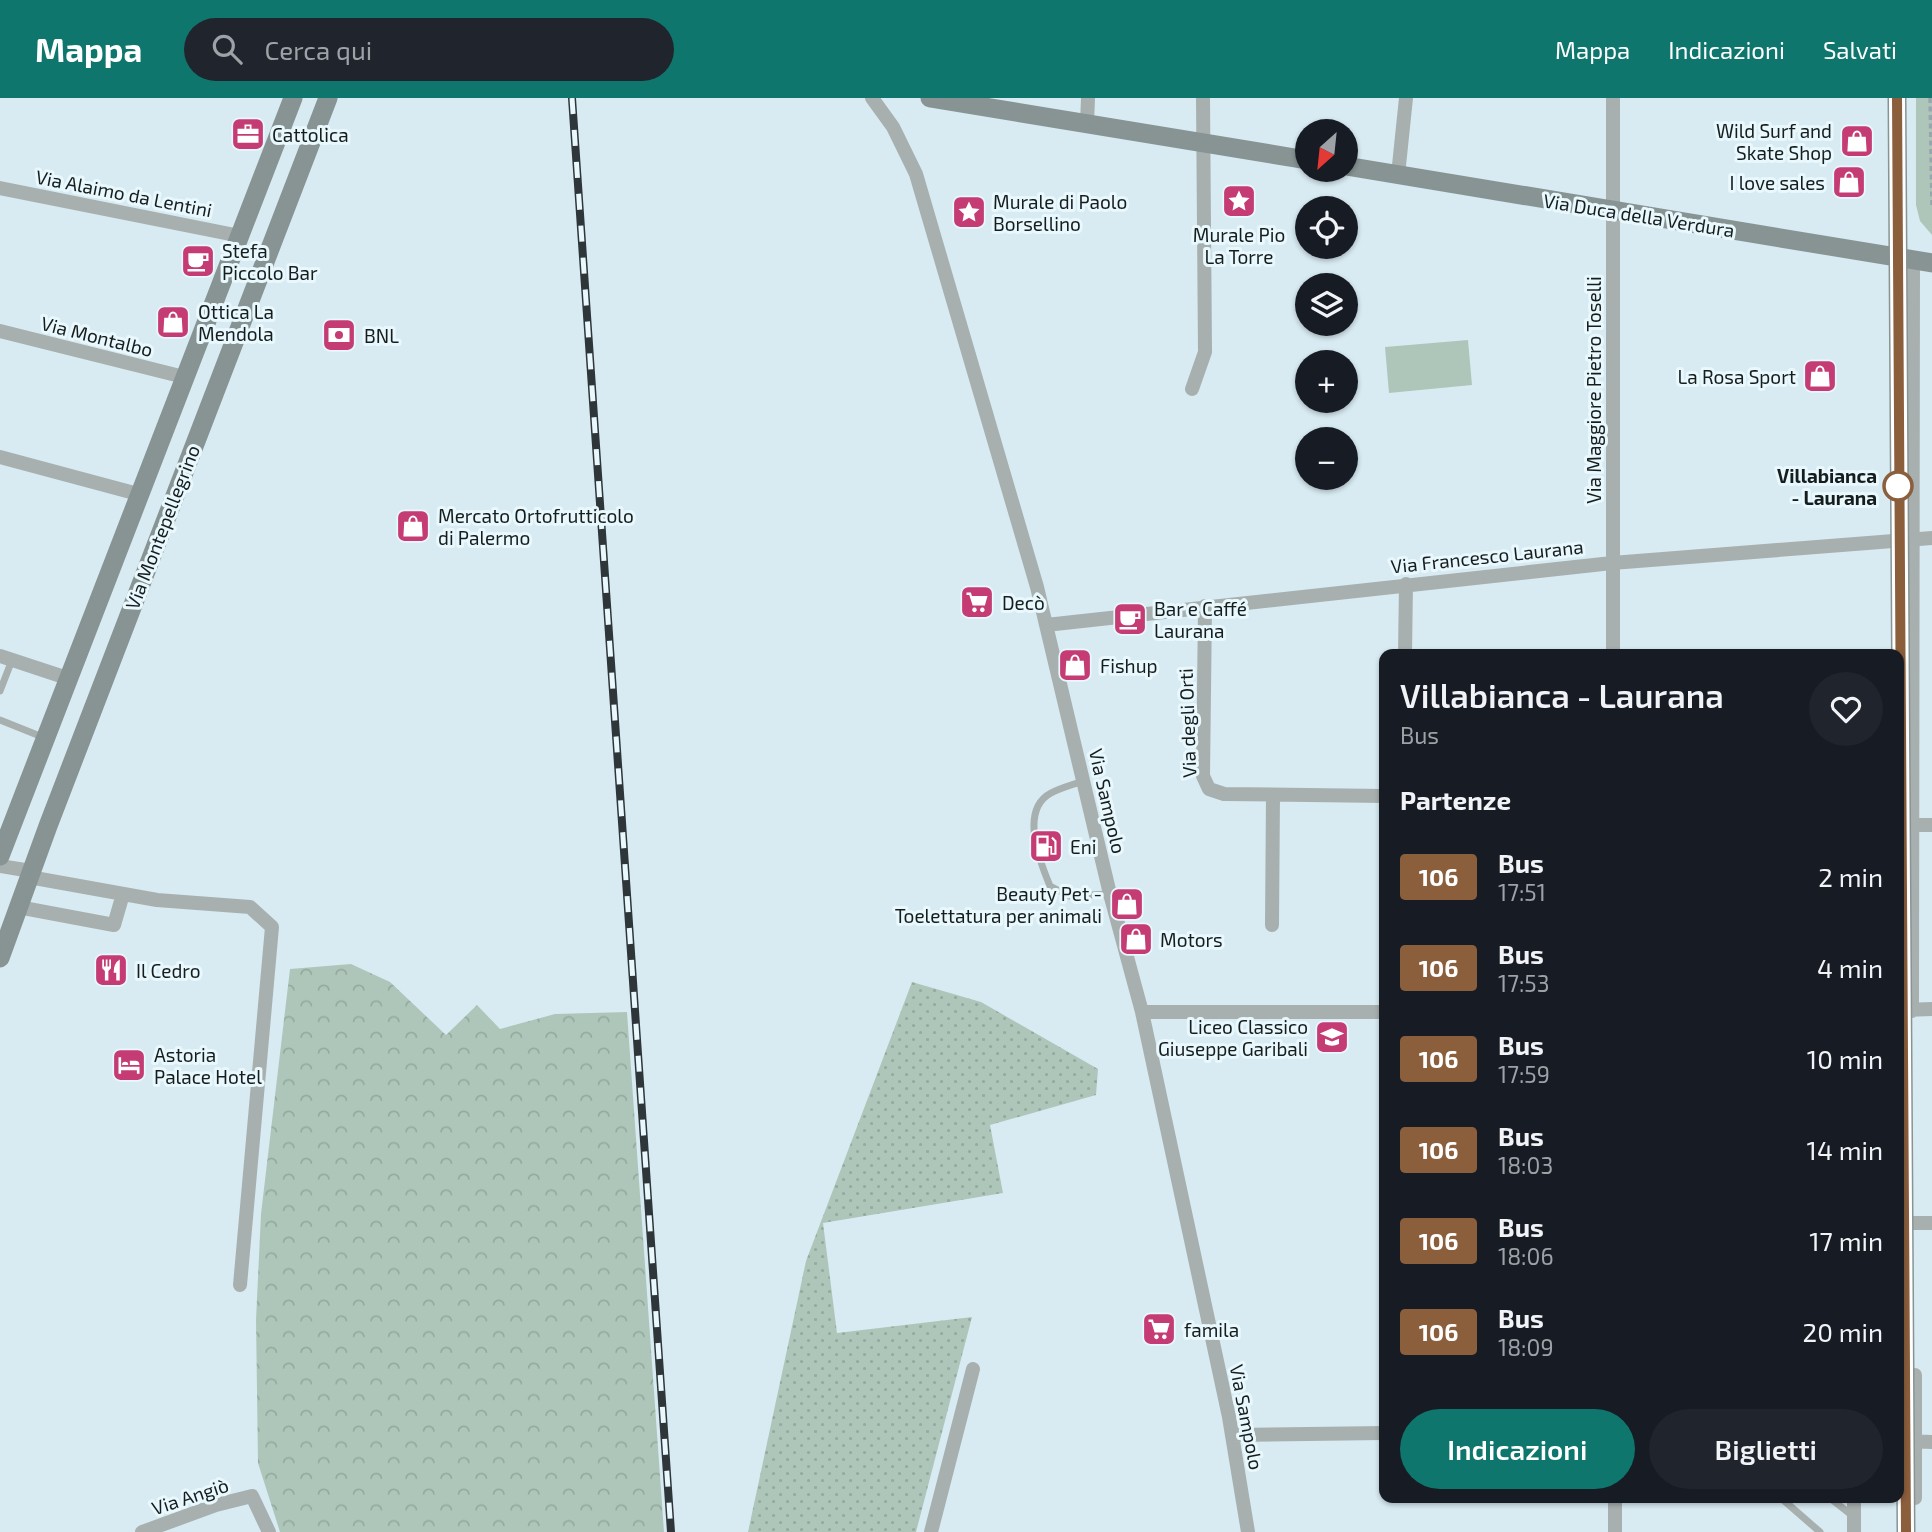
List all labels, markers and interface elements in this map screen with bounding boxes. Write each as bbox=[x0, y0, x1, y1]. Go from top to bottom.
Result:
search box bbox=[184, 18, 674, 81]
text: Mappa bbox=[35, 29, 142, 69]
icon: search bbox=[208, 30, 246, 68]
text: Cerca qui bbox=[264, 34, 372, 65]
text: Mappa bbox=[1555, 35, 1630, 64]
text: Indicazioni bbox=[1668, 35, 1785, 64]
text: Salvati bbox=[1823, 35, 1897, 64]
office icon: Cattolica bbox=[229, 115, 267, 153]
north arrow bbox=[1295, 119, 1358, 182]
map controls bbox=[1295, 119, 1358, 490]
place label: Wild Surf and Skate Shop bbox=[1716, 119, 1832, 164]
shop icon: Wild Surf and Skate Shop bbox=[1838, 122, 1876, 160]
place label: Cattolica bbox=[272, 123, 349, 146]
shop icon: I love sales bbox=[1830, 163, 1868, 201]
street label: Via Alaimo da Lentini bbox=[34, 165, 214, 221]
place label: I love sales bbox=[1729, 171, 1825, 194]
place icon: Murale Pio La Torre bbox=[1220, 182, 1258, 220]
street label: Via Duca della Verdura bbox=[1542, 189, 1736, 241]
place label: Murale di Paolo Borsellino bbox=[993, 190, 1127, 235]
place icon: Murale di Paolo Borsellino bbox=[950, 193, 988, 231]
button: locate bbox=[1295, 196, 1358, 259]
place label: Murale Pio La Torre bbox=[1193, 223, 1285, 268]
place label: Stefa Piccolo Bar bbox=[222, 239, 318, 284]
cafe icon: Stefa Piccolo Bar bbox=[179, 242, 217, 280]
button: layers bbox=[1295, 273, 1358, 336]
street label: Via Maggiore Pietro Toselli bbox=[1582, 276, 1605, 504]
place label: Ottica La Mendola bbox=[198, 300, 274, 345]
shop icon: Ottica La Mendola bbox=[154, 303, 192, 341]
street label: Via Montalbo bbox=[39, 311, 155, 361]
bank icon: BNL bbox=[320, 316, 358, 354]
place label: BNL bbox=[364, 324, 399, 347]
button: + bbox=[1295, 350, 1358, 413]
shop icon: La Rosa Sport bbox=[1801, 357, 1839, 395]
place label: La Rosa Sport bbox=[1677, 365, 1796, 388]
button: − bbox=[1295, 427, 1358, 490]
street label: Via Montepellegrino bbox=[120, 441, 204, 613]
place label: Villabianca - Laurana bbox=[1777, 464, 1877, 509]
marker: Villabianca - Laurana bbox=[1883, 471, 1913, 501]
place label: Mercato Ortofrutticolo di Palermo bbox=[438, 504, 634, 549]
shop icon: Mercato Ortofrutticolo di Palermo bbox=[394, 507, 432, 545]
street label: Via Francesco Laurana bbox=[1389, 534, 1585, 578]
supermarket icon: Decò bbox=[958, 583, 996, 621]
place label: Decò bbox=[1002, 591, 1045, 614]
place label: Bar e Caffé Laurana bbox=[1154, 597, 1247, 642]
cafe icon: Bar e Caffé Laurana bbox=[1111, 600, 1149, 638]
shop icon: Fishup bbox=[1056, 646, 1094, 684]
place label: Fishup bbox=[1100, 654, 1158, 677]
street label: Via degli Orti bbox=[1174, 668, 1200, 778]
button: heart bbox=[1809, 672, 1883, 746]
text: Villabianca - Laurana bbox=[1400, 675, 1724, 715]
text: Bus bbox=[1400, 721, 1439, 749]
street label: Via Sampolo bbox=[1085, 746, 1131, 856]
text: Partenze bbox=[1400, 784, 1511, 815]
fuel station icon: Eni bbox=[1027, 827, 1065, 865]
place label: Eni bbox=[1070, 835, 1096, 858]
text: Bus bbox=[1498, 847, 1544, 878]
text: 2 min bbox=[1818, 861, 1883, 892]
text: 106 bbox=[1419, 862, 1458, 891]
text: 17:51 bbox=[1498, 878, 1546, 906]
place label: Beauty Pet - Toelettatura per animali bbox=[895, 882, 1102, 927]
shop icon: Beauty Pet - Toelettatura per animali bbox=[1108, 885, 1146, 923]
shop icon: Motors bbox=[1117, 920, 1155, 958]
place label: Motors bbox=[1160, 928, 1223, 951]
text: Bus bbox=[1498, 938, 1544, 969]
restaurant icon: Il Cedro bbox=[92, 951, 130, 989]
text: 4 min bbox=[1817, 952, 1883, 983]
text: 106 bbox=[1419, 953, 1458, 982]
place label: Il Cedro bbox=[136, 959, 200, 982]
text: 17:53 bbox=[1498, 969, 1549, 997]
place label: Liceo Classico Giuseppe Garibali bbox=[1158, 1015, 1308, 1060]
school or university icon: Liceo Classico Giuseppe Garibali bbox=[1313, 1018, 1351, 1056]
text: Bus bbox=[1498, 1029, 1544, 1060]
place label: Astoria Palace Hotel bbox=[154, 1043, 262, 1088]
text: 10 min bbox=[1807, 1043, 1883, 1074]
text: 106 bbox=[1419, 1044, 1458, 1073]
hotel icon: Astoria Palace Hotel bbox=[110, 1046, 148, 1084]
text: 17:59 bbox=[1498, 1060, 1550, 1088]
text: Bus bbox=[1498, 1120, 1544, 1151]
text: 14 min bbox=[1807, 1134, 1883, 1165]
text: 106 bbox=[1419, 1135, 1458, 1164]
text: 18:03 bbox=[1498, 1151, 1553, 1179]
text: Bus bbox=[1498, 1211, 1544, 1242]
text: 17 min bbox=[1809, 1225, 1883, 1256]
text: 106 bbox=[1419, 1226, 1458, 1255]
text: 18:06 bbox=[1498, 1242, 1554, 1270]
text: Bus bbox=[1498, 1302, 1544, 1333]
supermarket icon: famila bbox=[1140, 1310, 1178, 1348]
text: 20 min bbox=[1803, 1316, 1883, 1347]
text: 106 bbox=[1419, 1317, 1458, 1346]
place label: famila bbox=[1184, 1318, 1239, 1341]
text: 18:09 bbox=[1498, 1333, 1554, 1361]
street label: Via Sampolo bbox=[1226, 1362, 1268, 1472]
button: Indicazioni bbox=[1400, 1409, 1635, 1489]
button: Biglietti bbox=[1649, 1409, 1883, 1489]
street label: Via Angiò bbox=[149, 1473, 231, 1519]

